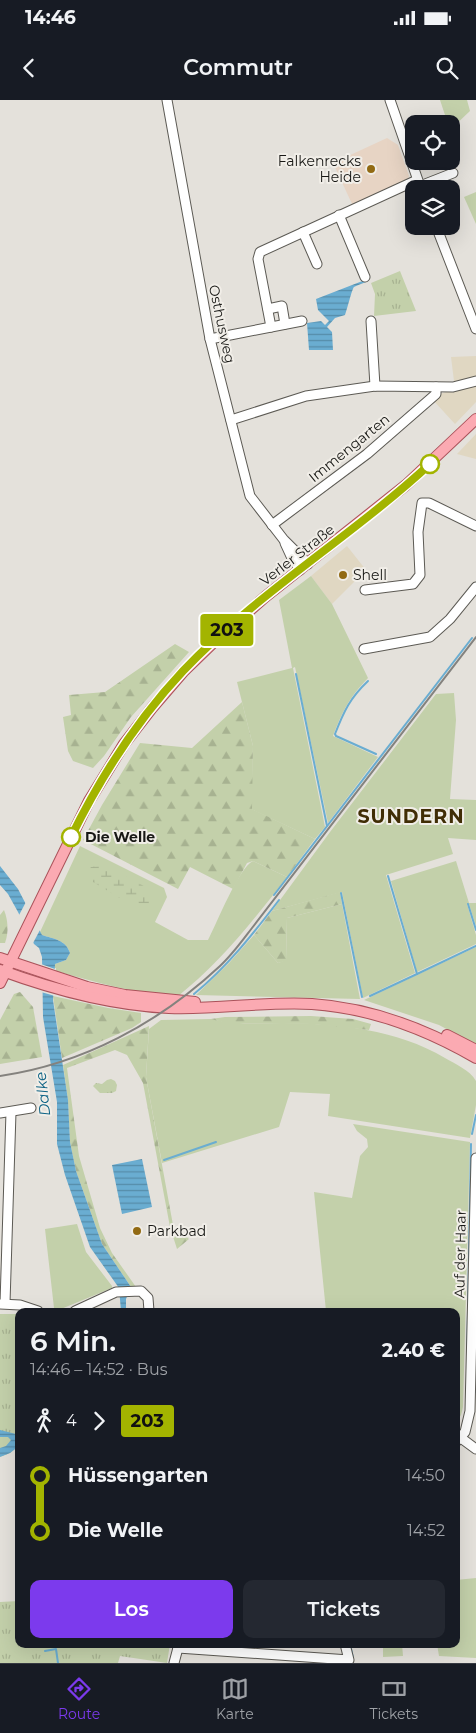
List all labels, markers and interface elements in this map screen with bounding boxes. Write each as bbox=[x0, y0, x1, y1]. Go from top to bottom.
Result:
text: 14:46 bbox=[25, 6, 76, 29]
icon: back bbox=[15, 54, 43, 82]
text: Commutr bbox=[183, 54, 293, 81]
icon: search bbox=[433, 54, 461, 82]
map controls bbox=[405, 115, 460, 235]
button: locate bbox=[405, 115, 460, 170]
place label: Falkenrecks Heide bbox=[278, 152, 361, 186]
marker: Falkenrecks Heide bbox=[365, 163, 377, 175]
button: layers bbox=[405, 180, 460, 235]
street label: Osthusweg bbox=[205, 283, 239, 365]
street label: Immengarten bbox=[305, 410, 393, 486]
unlabelled marker bbox=[420, 454, 440, 474]
street label: Verler Straße bbox=[256, 520, 338, 590]
place label: Shell bbox=[353, 566, 387, 584]
marker: Shell bbox=[337, 569, 349, 581]
line badge: 203 bbox=[198, 614, 256, 646]
text: 203 bbox=[210, 619, 244, 641]
district label: SUNDERN bbox=[357, 805, 465, 828]
marker: Die Welle bbox=[61, 827, 81, 847]
place label: Die Welle bbox=[85, 828, 155, 846]
water label: Dalke bbox=[31, 1071, 54, 1117]
street label: Auf der Haar bbox=[450, 1209, 470, 1298]
place label: Parkbad bbox=[147, 1222, 206, 1240]
marker: Parkbad bbox=[131, 1225, 143, 1237]
text: 6 Min. bbox=[30, 1324, 116, 1358]
text: 2.40 € bbox=[382, 1339, 445, 1362]
text: 14:46 – 14:52 · Bus bbox=[30, 1360, 168, 1379]
icon: walk bbox=[30, 1407, 58, 1435]
icon: forward bbox=[85, 1407, 113, 1435]
text: 203 bbox=[131, 1410, 164, 1432]
text: 4 bbox=[66, 1411, 77, 1430]
text: Hüssengarten bbox=[68, 1464, 208, 1487]
text: 14:50 bbox=[406, 1466, 445, 1485]
text: Die Welle bbox=[68, 1519, 163, 1542]
text: 14:52 bbox=[407, 1521, 445, 1540]
button: Los bbox=[30, 1580, 233, 1638]
button: Tickets bbox=[243, 1580, 445, 1638]
tab: Route bbox=[58, 1675, 100, 1723]
tab: Karte bbox=[216, 1675, 254, 1723]
tab: Tickets bbox=[369, 1675, 418, 1723]

